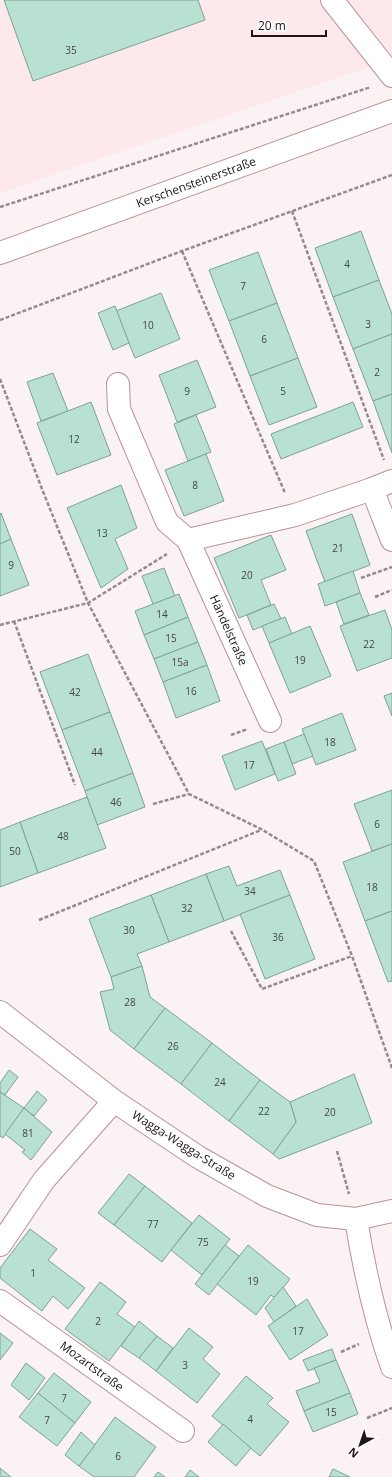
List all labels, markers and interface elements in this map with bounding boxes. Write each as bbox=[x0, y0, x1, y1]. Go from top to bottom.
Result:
scale bar bbox=[252, 12, 326, 38]
text: 20 m bbox=[258, 17, 286, 34]
house number: 35 bbox=[65, 43, 77, 57]
street label: Kerschensteinerstraße bbox=[134, 152, 259, 212]
house number: 4 bbox=[344, 257, 350, 271]
house number: 7 bbox=[240, 279, 246, 293]
house number: 3 bbox=[365, 317, 371, 331]
house number: 10 bbox=[142, 318, 154, 332]
house number: 6 bbox=[261, 332, 267, 346]
house number: 2 bbox=[374, 365, 380, 379]
house number: 9 bbox=[184, 384, 190, 398]
house number: 5 bbox=[280, 384, 286, 398]
house number: 12 bbox=[68, 432, 80, 446]
house number: 8 bbox=[192, 478, 198, 492]
house number: 13 bbox=[96, 526, 108, 540]
house number: 21 bbox=[332, 541, 344, 555]
house number: 9 bbox=[8, 558, 14, 572]
house number: 20 bbox=[241, 568, 253, 582]
street label: Händelstraße bbox=[206, 592, 252, 668]
house number: 14 bbox=[156, 607, 168, 621]
house number: 15 bbox=[165, 631, 177, 645]
house number: 22 bbox=[363, 637, 375, 651]
house number: 19 bbox=[294, 653, 306, 667]
house number: 15a bbox=[172, 655, 189, 669]
house number: 16 bbox=[185, 684, 197, 698]
house number: 42 bbox=[69, 685, 81, 699]
house number: 18 bbox=[324, 735, 336, 749]
house number: 44 bbox=[91, 745, 103, 759]
house number: 17 bbox=[243, 758, 255, 772]
house number: 46 bbox=[110, 795, 122, 809]
house number: 6 bbox=[374, 817, 380, 831]
house number: 48 bbox=[57, 829, 69, 843]
house number: 50 bbox=[9, 844, 21, 858]
house number: 18 bbox=[366, 880, 378, 894]
house number: 34 bbox=[244, 884, 256, 898]
house number: 32 bbox=[181, 901, 193, 915]
house number: 30 bbox=[123, 923, 135, 937]
house number: 36 bbox=[272, 930, 284, 944]
house number: 28 bbox=[124, 995, 136, 1009]
house number: 26 bbox=[167, 1039, 179, 1053]
house number: 24 bbox=[214, 1075, 226, 1089]
house number: 22 bbox=[258, 1104, 270, 1118]
house number: 20 bbox=[324, 1105, 336, 1119]
street label: Wagga-Wagga-Straße bbox=[129, 1106, 239, 1184]
house number: 81 bbox=[22, 1126, 34, 1140]
house number: 77 bbox=[147, 1217, 159, 1231]
house number: 75 bbox=[197, 1235, 209, 1249]
house number: 1 bbox=[30, 1266, 36, 1280]
house number: 19 bbox=[247, 1274, 259, 1288]
house number: 2 bbox=[95, 1314, 101, 1328]
house number: 17 bbox=[292, 1324, 304, 1338]
street label: Mozartstraße bbox=[57, 1337, 128, 1395]
house number: 3 bbox=[182, 1358, 188, 1372]
house number: 7 bbox=[61, 1391, 67, 1405]
house number: 15 bbox=[325, 1405, 337, 1419]
house number: 4 bbox=[247, 1412, 253, 1426]
house number: 7 bbox=[44, 1413, 50, 1427]
north arrow bbox=[340, 1425, 380, 1465]
text: N bbox=[345, 1444, 362, 1462]
house number: 6 bbox=[115, 1449, 121, 1463]

